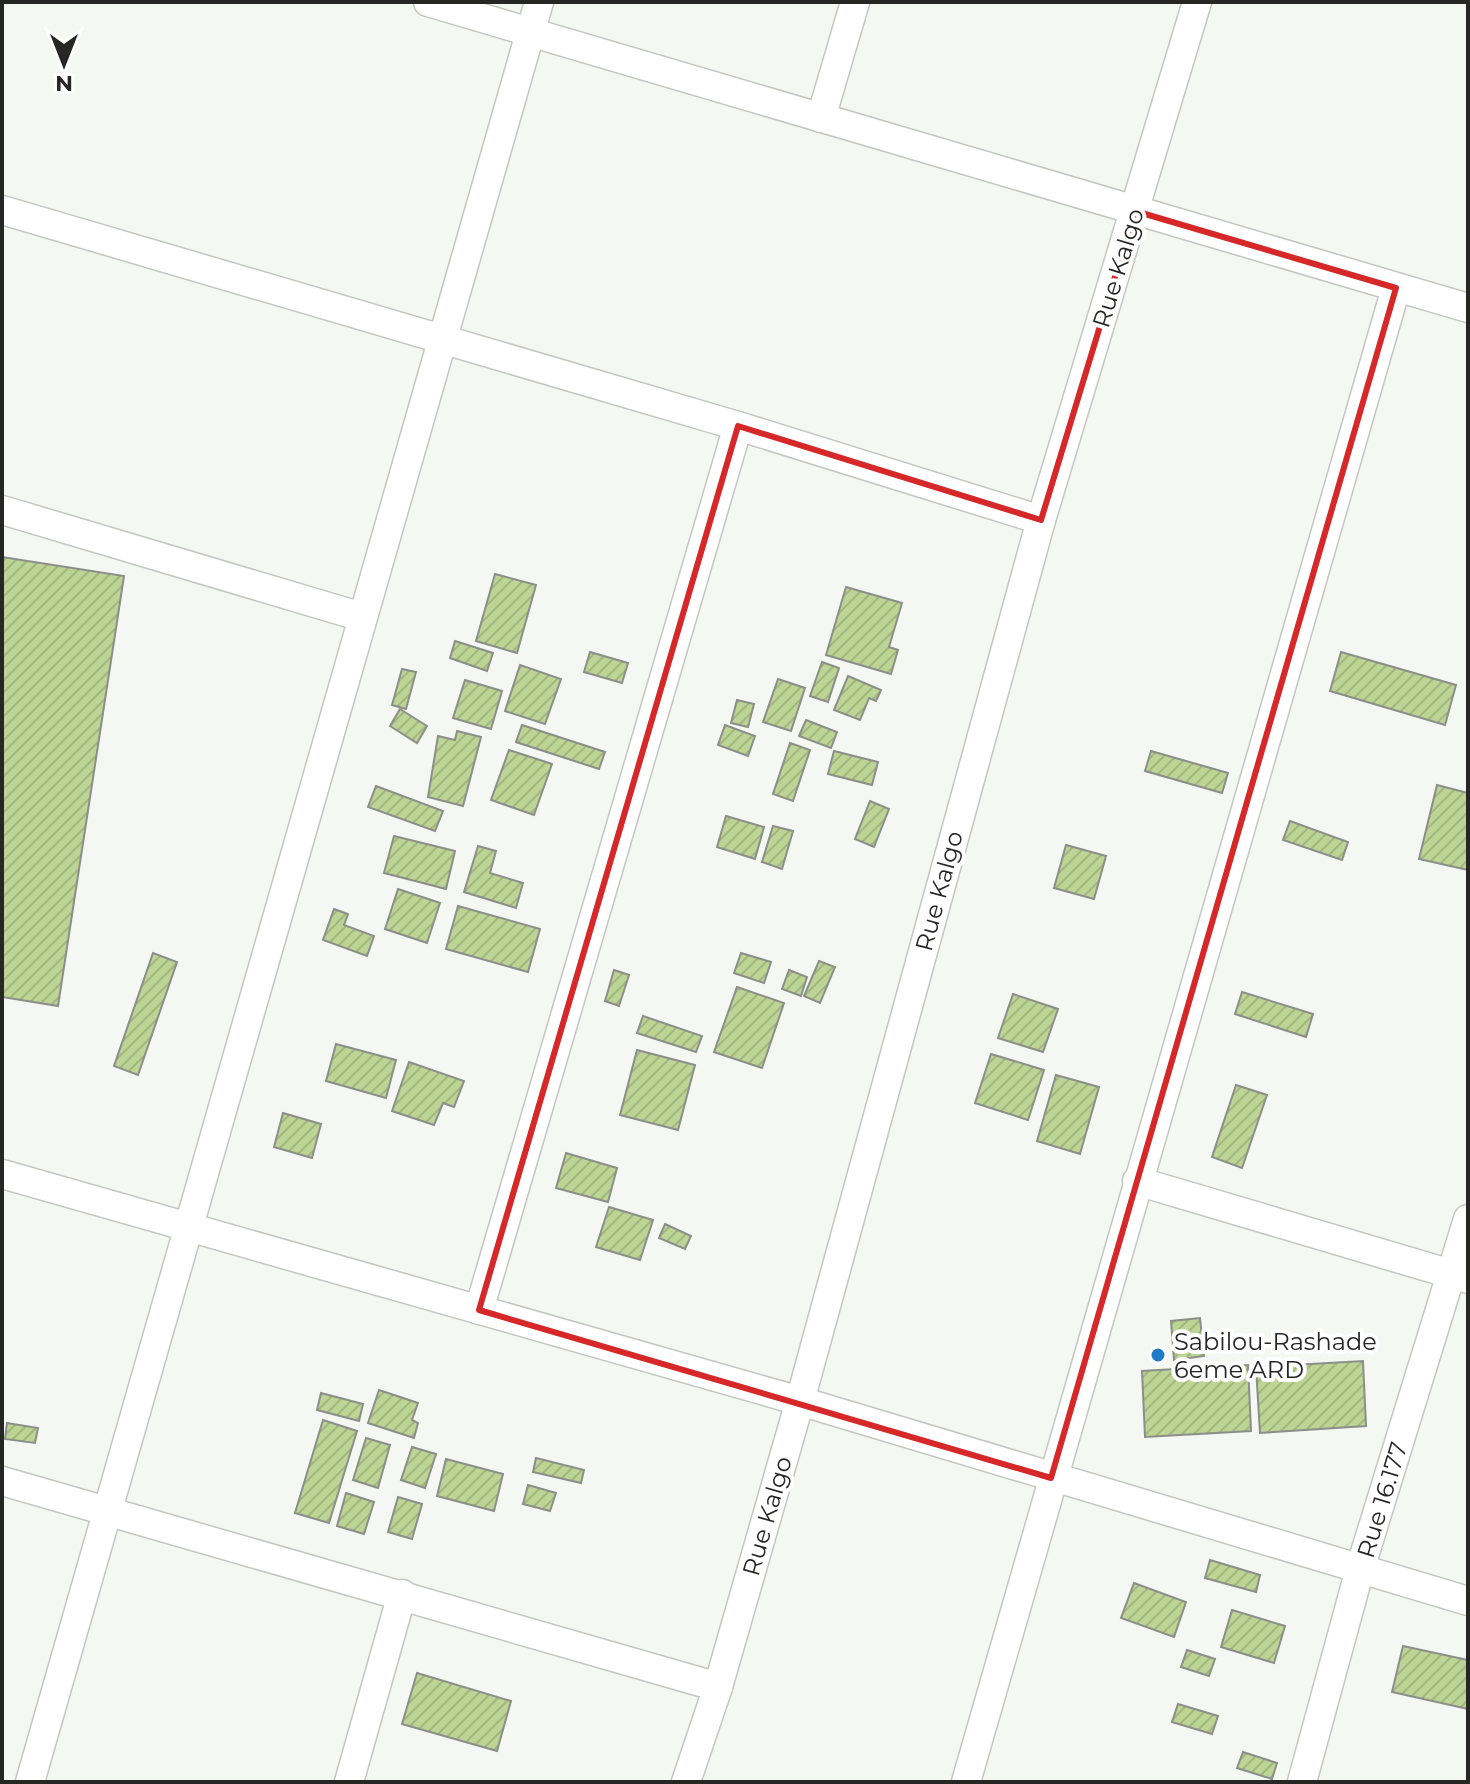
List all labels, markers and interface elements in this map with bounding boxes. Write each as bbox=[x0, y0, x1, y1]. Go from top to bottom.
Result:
north arrow bbox=[24, 24, 104, 104]
text: N bbox=[55, 70, 73, 97]
street label: Rue Kalgo bbox=[1086, 205, 1150, 331]
street label: Rue Kalgo bbox=[909, 828, 969, 954]
place label: Sabilou-Rashade 6eme ARD bbox=[1174, 1327, 1377, 1384]
marker: Sabilou-Rashade 6eme ARD bbox=[1149, 1346, 1167, 1364]
street label: Rue 16.177 bbox=[1351, 1439, 1413, 1561]
street label: Rue Kalgo bbox=[736, 1453, 798, 1579]

